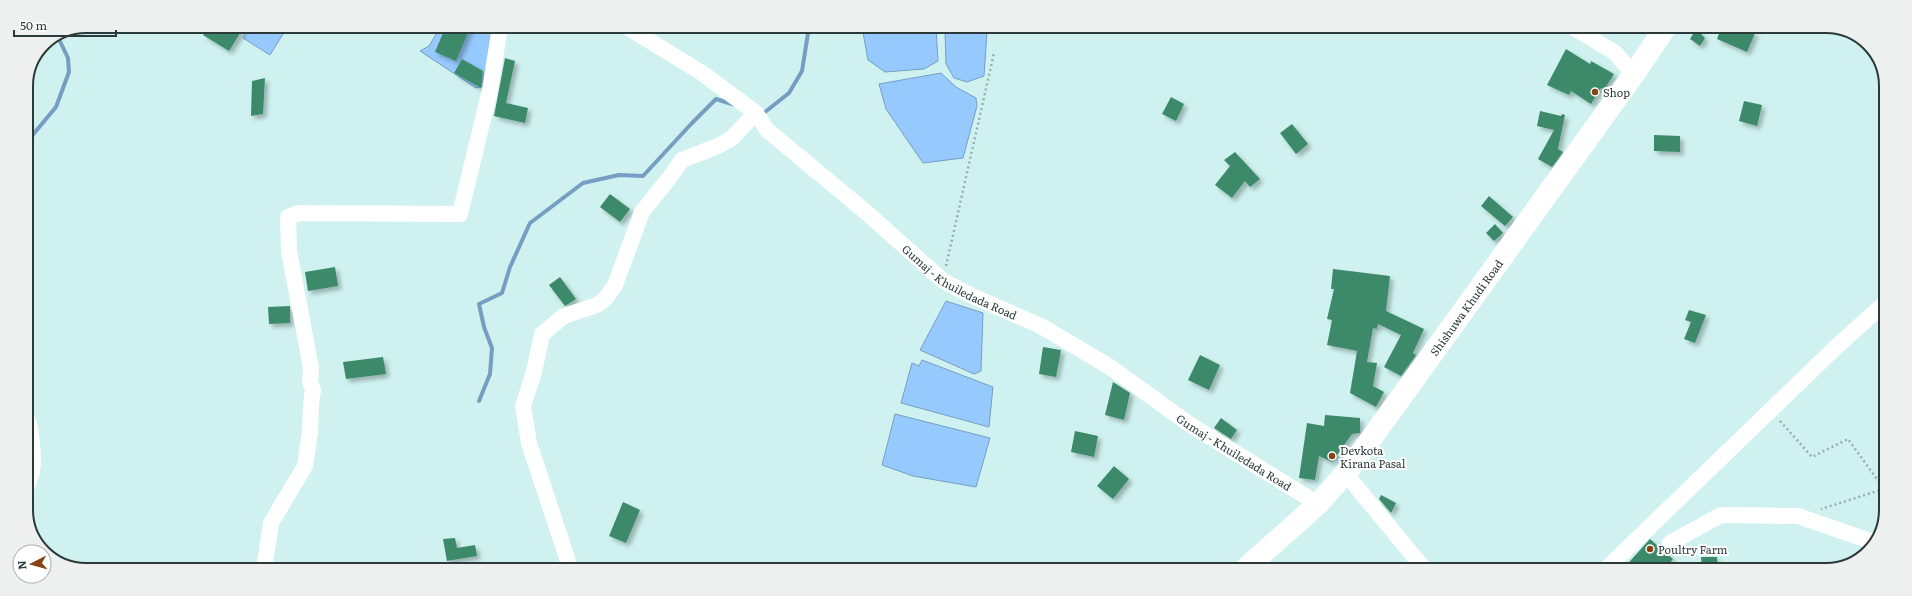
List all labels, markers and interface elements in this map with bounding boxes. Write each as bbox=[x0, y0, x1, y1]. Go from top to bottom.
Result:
scale bar bbox=[14, 12, 116, 38]
text: 50 m bbox=[20, 16, 47, 34]
place label: Shop bbox=[1603, 84, 1630, 100]
marker: Shop bbox=[1590, 87, 1600, 97]
street label: Gumaj - Khuiledada Road bbox=[899, 240, 1020, 323]
street label: Shishuwa Khudi Road bbox=[1426, 256, 1506, 359]
street label: Gumaj - Khuiledada Road bbox=[1174, 410, 1295, 494]
place label: Devkota Kirana Pasal bbox=[1340, 442, 1406, 471]
marker: Devkota Kirana Pasal bbox=[1327, 451, 1337, 461]
place label: Poultry Farm bbox=[1658, 541, 1728, 557]
north arrow bbox=[12, 544, 52, 584]
marker: Poultry Farm bbox=[1645, 544, 1655, 554]
text: N bbox=[13, 560, 29, 571]

